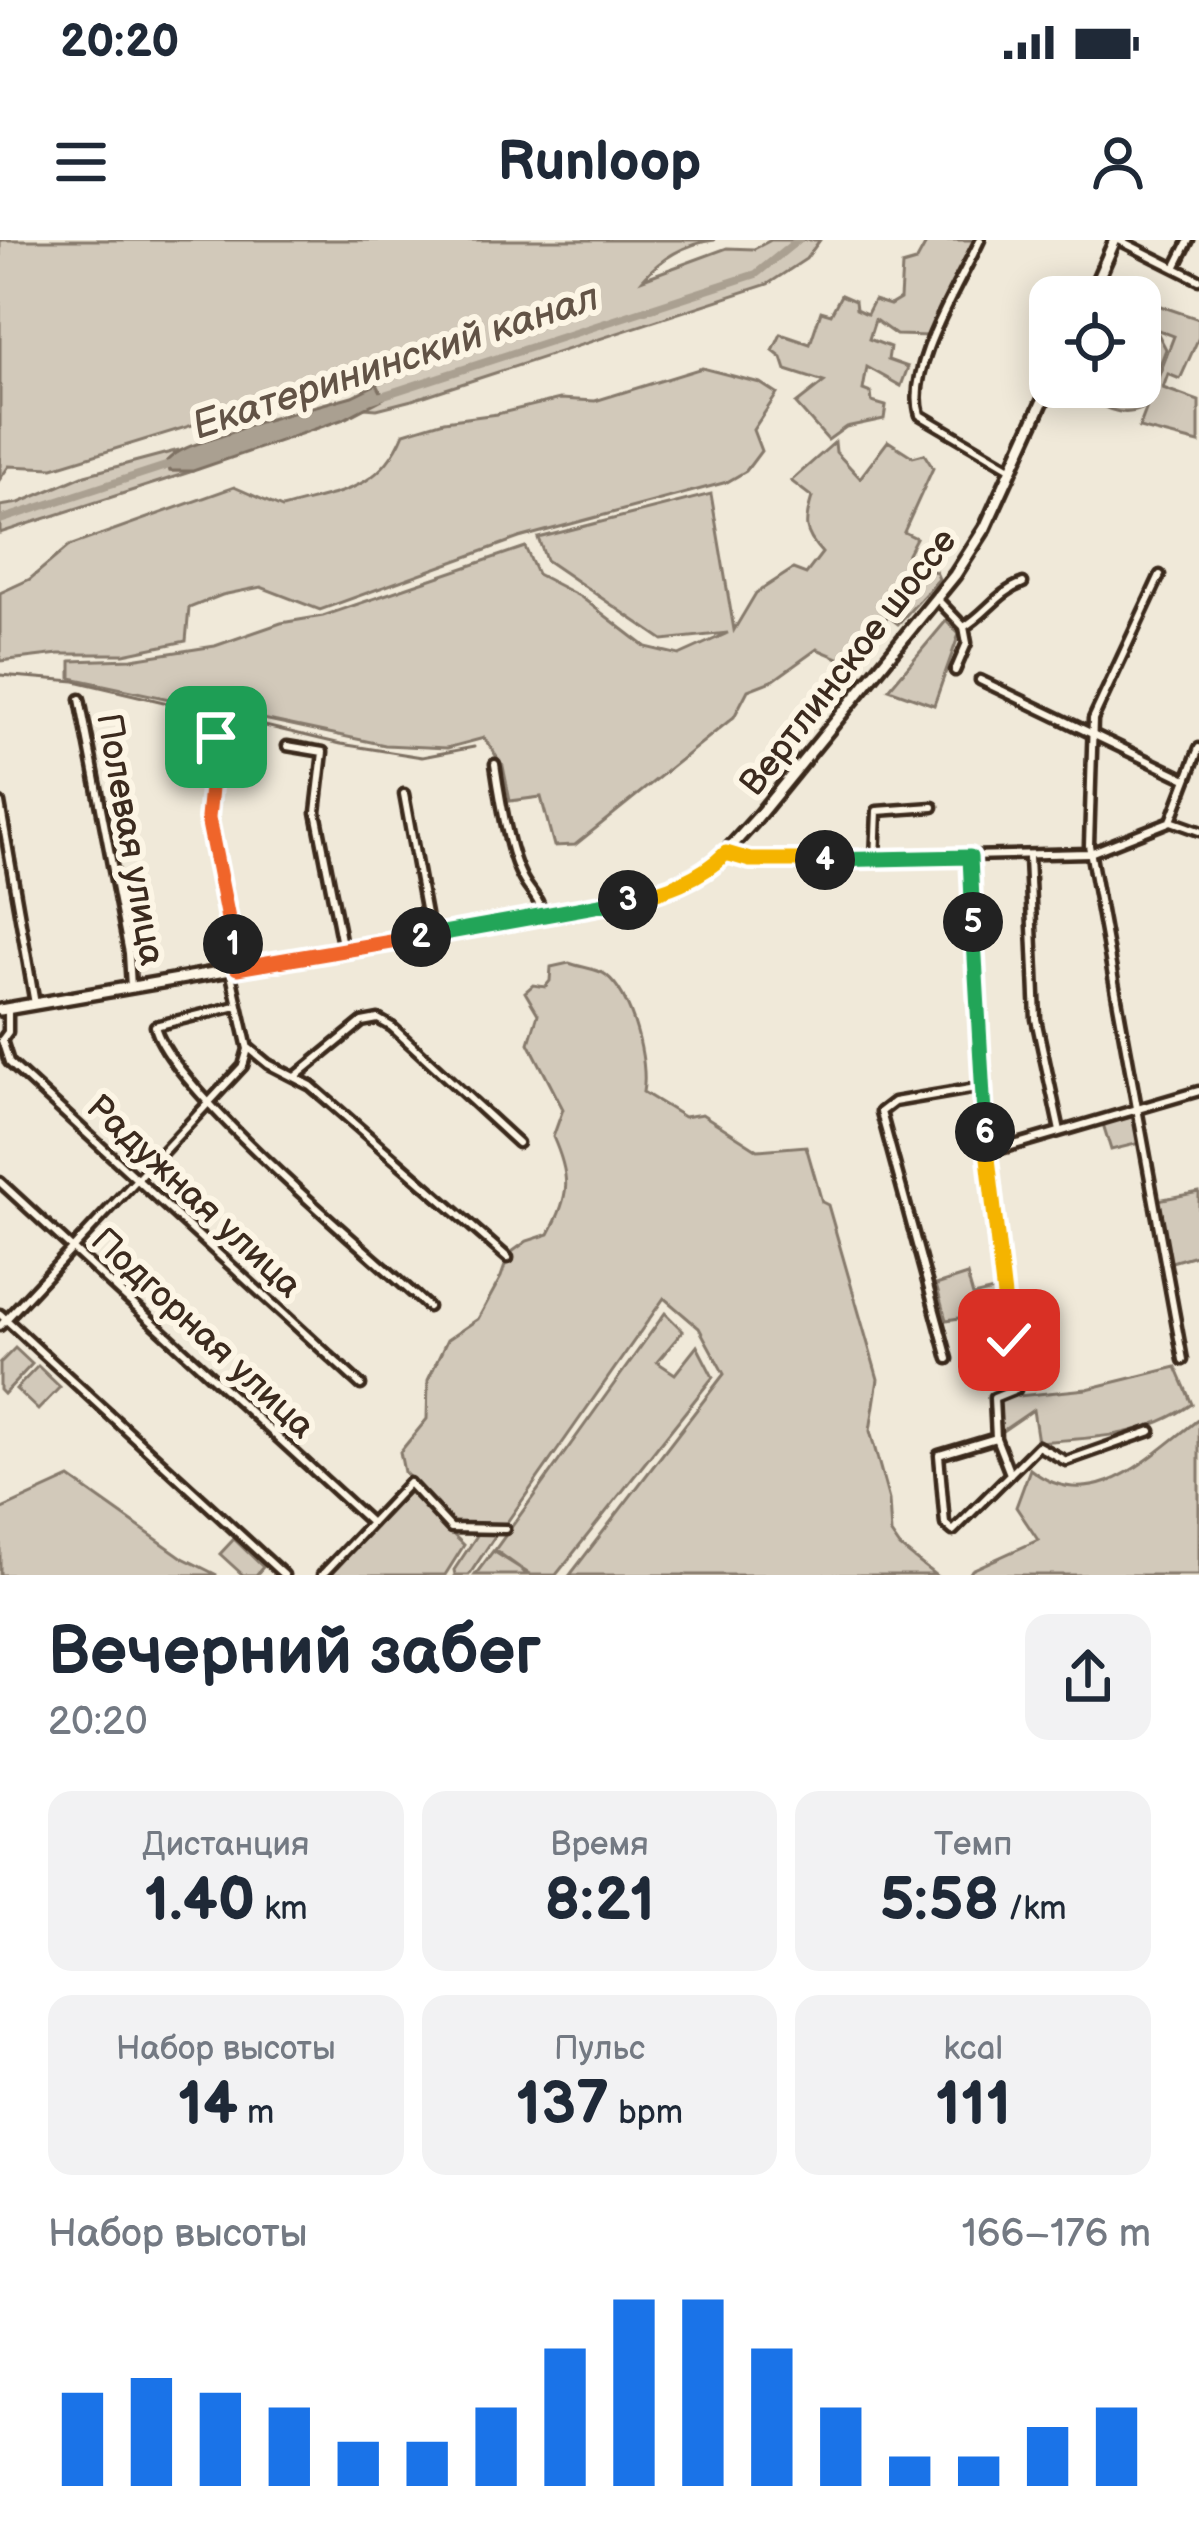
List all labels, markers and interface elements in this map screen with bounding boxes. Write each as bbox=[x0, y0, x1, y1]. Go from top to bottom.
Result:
text: 20:20 bbox=[60, 15, 179, 70]
icon: menu bbox=[48, 129, 114, 195]
icon: person bbox=[1085, 129, 1151, 195]
text: Runloop bbox=[498, 130, 701, 195]
water label: Екатерининский канал bbox=[187, 274, 605, 450]
map controls bbox=[1029, 276, 1161, 408]
button: locate bbox=[1029, 276, 1161, 408]
street label: Вертлинское шоссе bbox=[731, 521, 967, 805]
pin bbox=[165, 686, 267, 788]
icon: arrive bbox=[183, 704, 249, 770]
street label: Полевая улица bbox=[86, 710, 173, 969]
pin: 4 bbox=[795, 830, 855, 890]
text: 4 bbox=[815, 840, 835, 880]
pin: 3 bbox=[598, 870, 658, 930]
text: 3 bbox=[618, 880, 638, 920]
pin: 5 bbox=[943, 892, 1003, 952]
text: 5 bbox=[963, 902, 983, 942]
pin: 2 bbox=[391, 907, 451, 967]
pin: 1 bbox=[203, 914, 263, 974]
text: 2 bbox=[411, 917, 431, 957]
text: 1 bbox=[226, 924, 240, 964]
street label: Радужная улица bbox=[77, 1086, 310, 1308]
pin: 6 bbox=[955, 1102, 1015, 1162]
text: 6 bbox=[975, 1112, 995, 1152]
street label: Подгорная улица bbox=[82, 1219, 323, 1448]
pin bbox=[958, 1289, 1060, 1391]
icon: check bbox=[976, 1307, 1042, 1373]
text: Вечерний забег bbox=[48, 1614, 541, 1693]
button: share bbox=[1025, 1614, 1151, 1740]
text: 20:20 bbox=[48, 1699, 148, 1746]
text: Дистанция bbox=[142, 1825, 309, 1865]
text: Время bbox=[550, 1825, 649, 1865]
text: Темп bbox=[934, 1825, 1012, 1865]
text: 1.40 bbox=[144, 1865, 255, 1937]
text: 8:21 bbox=[544, 1865, 655, 1937]
text: 5:58 bbox=[880, 1865, 999, 1937]
text: km bbox=[255, 1889, 308, 1929]
text: /km bbox=[999, 1889, 1067, 1929]
text: Набор высоты bbox=[116, 2029, 336, 2069]
text: Пульс bbox=[554, 2029, 645, 2069]
text: kcal bbox=[944, 2029, 1003, 2069]
text: 14 bbox=[177, 2069, 238, 2141]
text: 137 bbox=[516, 2069, 609, 2141]
text: 111 bbox=[935, 2069, 1011, 2141]
text: m bbox=[238, 2093, 274, 2133]
text: bpm bbox=[609, 2093, 683, 2133]
text: Набор высоты bbox=[48, 2211, 308, 2258]
text: 166–176 m bbox=[962, 2211, 1151, 2258]

